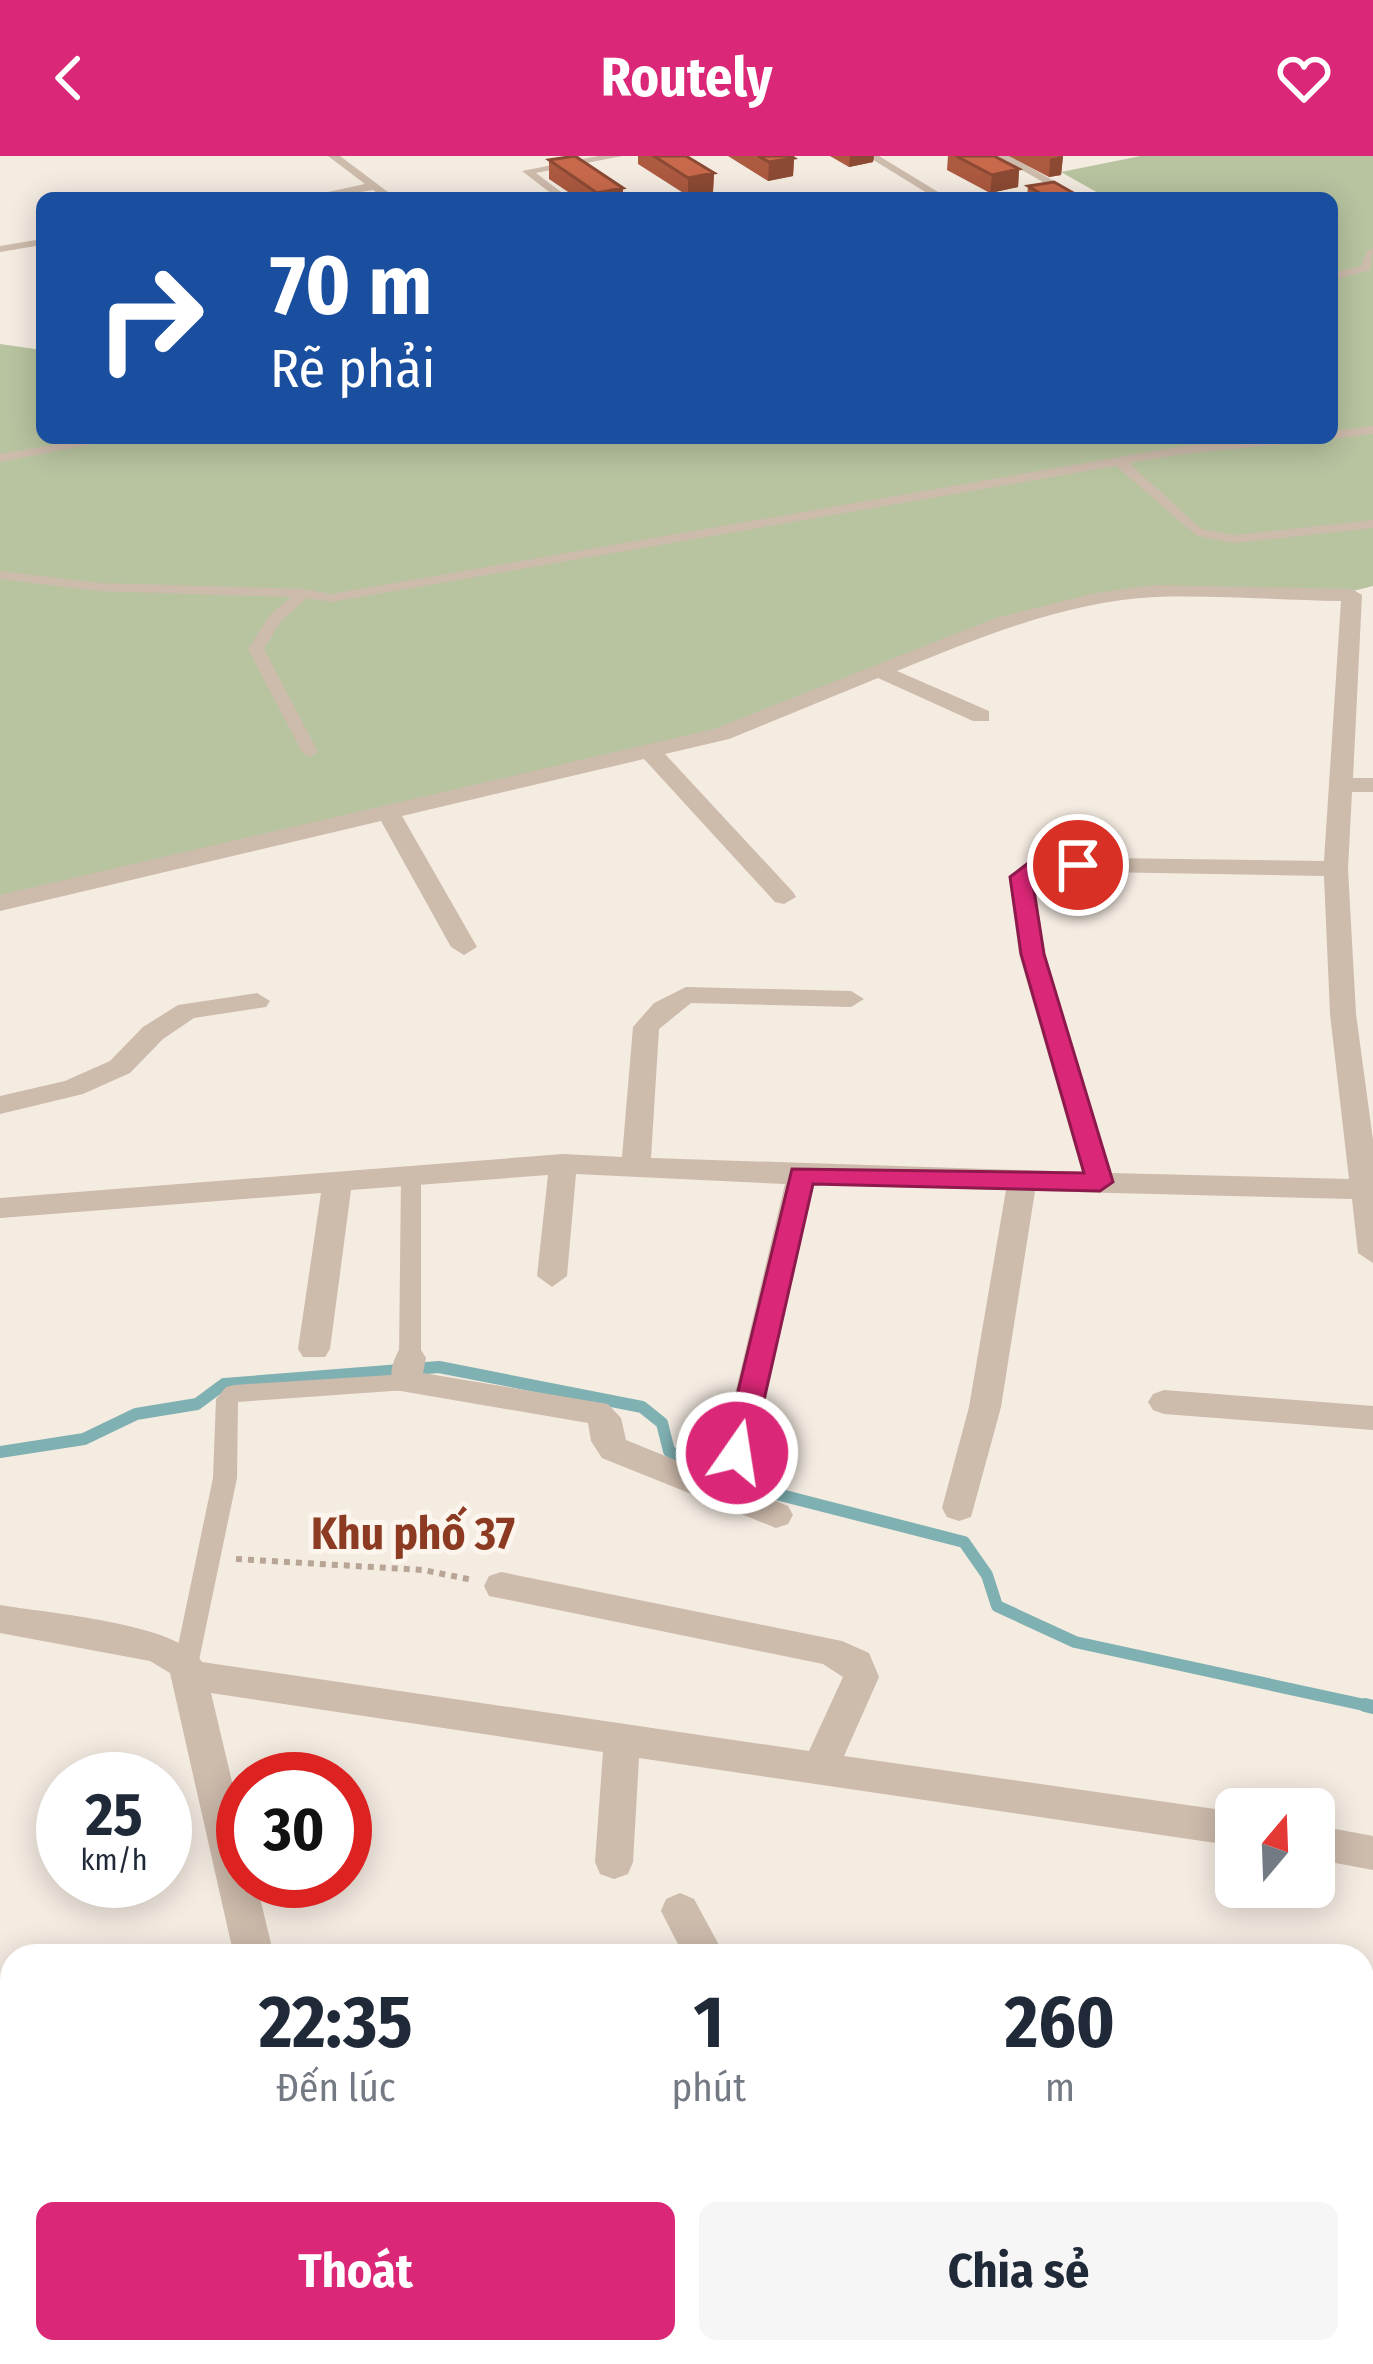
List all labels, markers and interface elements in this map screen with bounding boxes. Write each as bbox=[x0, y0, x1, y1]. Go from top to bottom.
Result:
icon: back bbox=[36, 45, 102, 111]
icon: heart bbox=[1271, 45, 1337, 111]
text: Routely bbox=[601, 46, 772, 110]
text: 70 m bbox=[270, 235, 432, 336]
icon: right bbox=[72, 240, 228, 396]
text: Rẽ phải bbox=[270, 337, 435, 401]
pin bbox=[1027, 814, 1129, 916]
icon: arrive bbox=[1045, 832, 1111, 898]
position arrow bbox=[674, 1390, 800, 1516]
district label: Khu phố 37 bbox=[311, 1505, 515, 1561]
speed limit sign: 30 bbox=[216, 1752, 372, 1908]
text: 25 bbox=[85, 1779, 143, 1851]
north arrow bbox=[1215, 1788, 1335, 1908]
map controls bbox=[1215, 1788, 1335, 1908]
text: km/h bbox=[81, 1842, 147, 1878]
text: 22:35 bbox=[259, 1980, 413, 2066]
text: 1 bbox=[693, 1980, 724, 2066]
text: 260 bbox=[1005, 1980, 1115, 2066]
text: Đến lúc bbox=[276, 2065, 395, 2111]
text: phút bbox=[671, 2065, 746, 2111]
text: m bbox=[1045, 2065, 1075, 2111]
button: Thoát bbox=[36, 2202, 675, 2340]
button: Chia sẻ bbox=[699, 2202, 1338, 2340]

